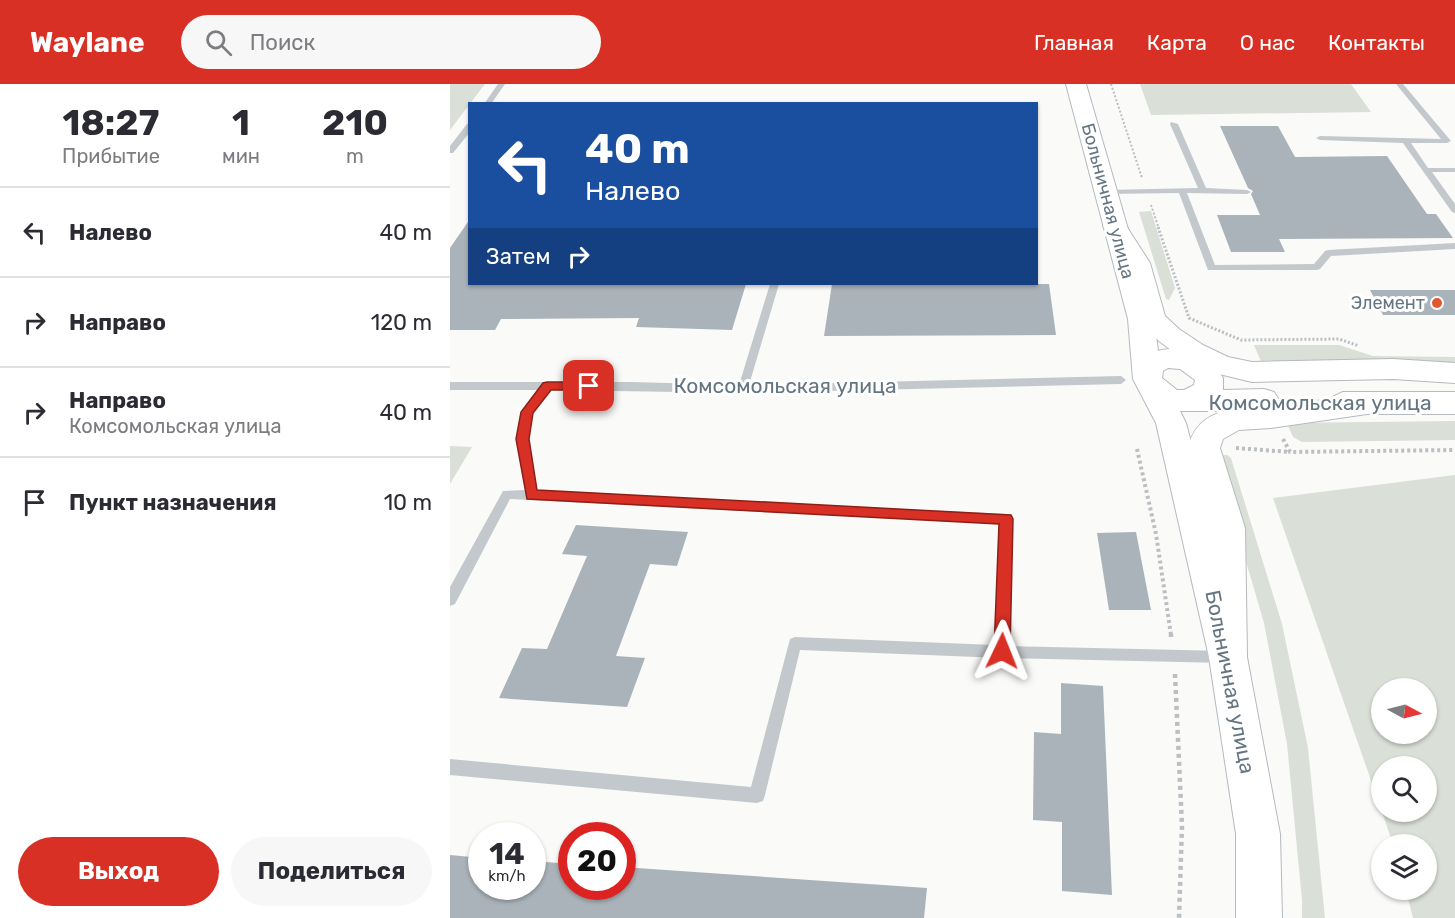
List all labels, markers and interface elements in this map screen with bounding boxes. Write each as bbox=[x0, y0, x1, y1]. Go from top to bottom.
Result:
search box bbox=[181, 15, 601, 69]
text: Waylane bbox=[30, 26, 145, 59]
icon: search bbox=[202, 26, 235, 59]
text: Поиск bbox=[250, 29, 315, 56]
text: Главная bbox=[1034, 30, 1114, 55]
text: Карта bbox=[1147, 30, 1207, 55]
text: О нас bbox=[1240, 30, 1295, 55]
text: Контакты bbox=[1328, 30, 1425, 55]
text: 18:27 bbox=[63, 101, 159, 144]
text: 1 bbox=[232, 101, 250, 144]
text: 210 bbox=[322, 101, 388, 144]
street label: Больничная улица bbox=[1077, 121, 1139, 281]
text: 40 m bbox=[585, 124, 690, 174]
icon: left bbox=[486, 126, 564, 204]
text: Прибытие bbox=[62, 144, 160, 168]
text: мин bbox=[222, 144, 260, 168]
text: m bbox=[346, 144, 364, 168]
text: Налево bbox=[585, 175, 681, 207]
icon: left bbox=[18, 216, 51, 249]
text: Налево bbox=[69, 219, 152, 246]
text: 40 m bbox=[379, 219, 432, 246]
icon: right bbox=[562, 240, 595, 273]
text: Затем bbox=[486, 243, 550, 270]
place label: Элемент bbox=[1351, 292, 1425, 314]
marker: Элемент bbox=[1430, 296, 1444, 310]
icon: right bbox=[18, 306, 51, 339]
text: Направо bbox=[69, 309, 166, 336]
text: 120 m bbox=[371, 309, 432, 336]
pin bbox=[563, 360, 614, 411]
icon: arrive bbox=[572, 369, 605, 402]
street label: Комсомольская улица bbox=[673, 373, 897, 398]
text: Направо bbox=[69, 387, 166, 414]
street label: Комсомольская улица bbox=[1208, 390, 1432, 415]
icon: right bbox=[18, 396, 51, 429]
text: 40 m bbox=[379, 399, 432, 426]
text: Комсомольская улица bbox=[69, 414, 282, 438]
icon: arrive bbox=[18, 486, 51, 519]
text: Пункт назначения bbox=[69, 489, 277, 516]
text: 10 m bbox=[384, 489, 432, 516]
street label: Больничная улица bbox=[1200, 588, 1261, 776]
position arrow bbox=[970, 619, 1034, 683]
north arrow bbox=[1371, 678, 1437, 744]
map controls bbox=[1371, 678, 1437, 900]
button: search bbox=[1371, 756, 1437, 822]
speed limit sign: 20 bbox=[558, 822, 636, 900]
button: layers bbox=[1371, 834, 1437, 900]
text: 14 bbox=[489, 836, 525, 872]
button: Выход bbox=[18, 837, 219, 906]
button: Поделиться bbox=[231, 837, 432, 906]
text: km/h bbox=[488, 867, 526, 885]

